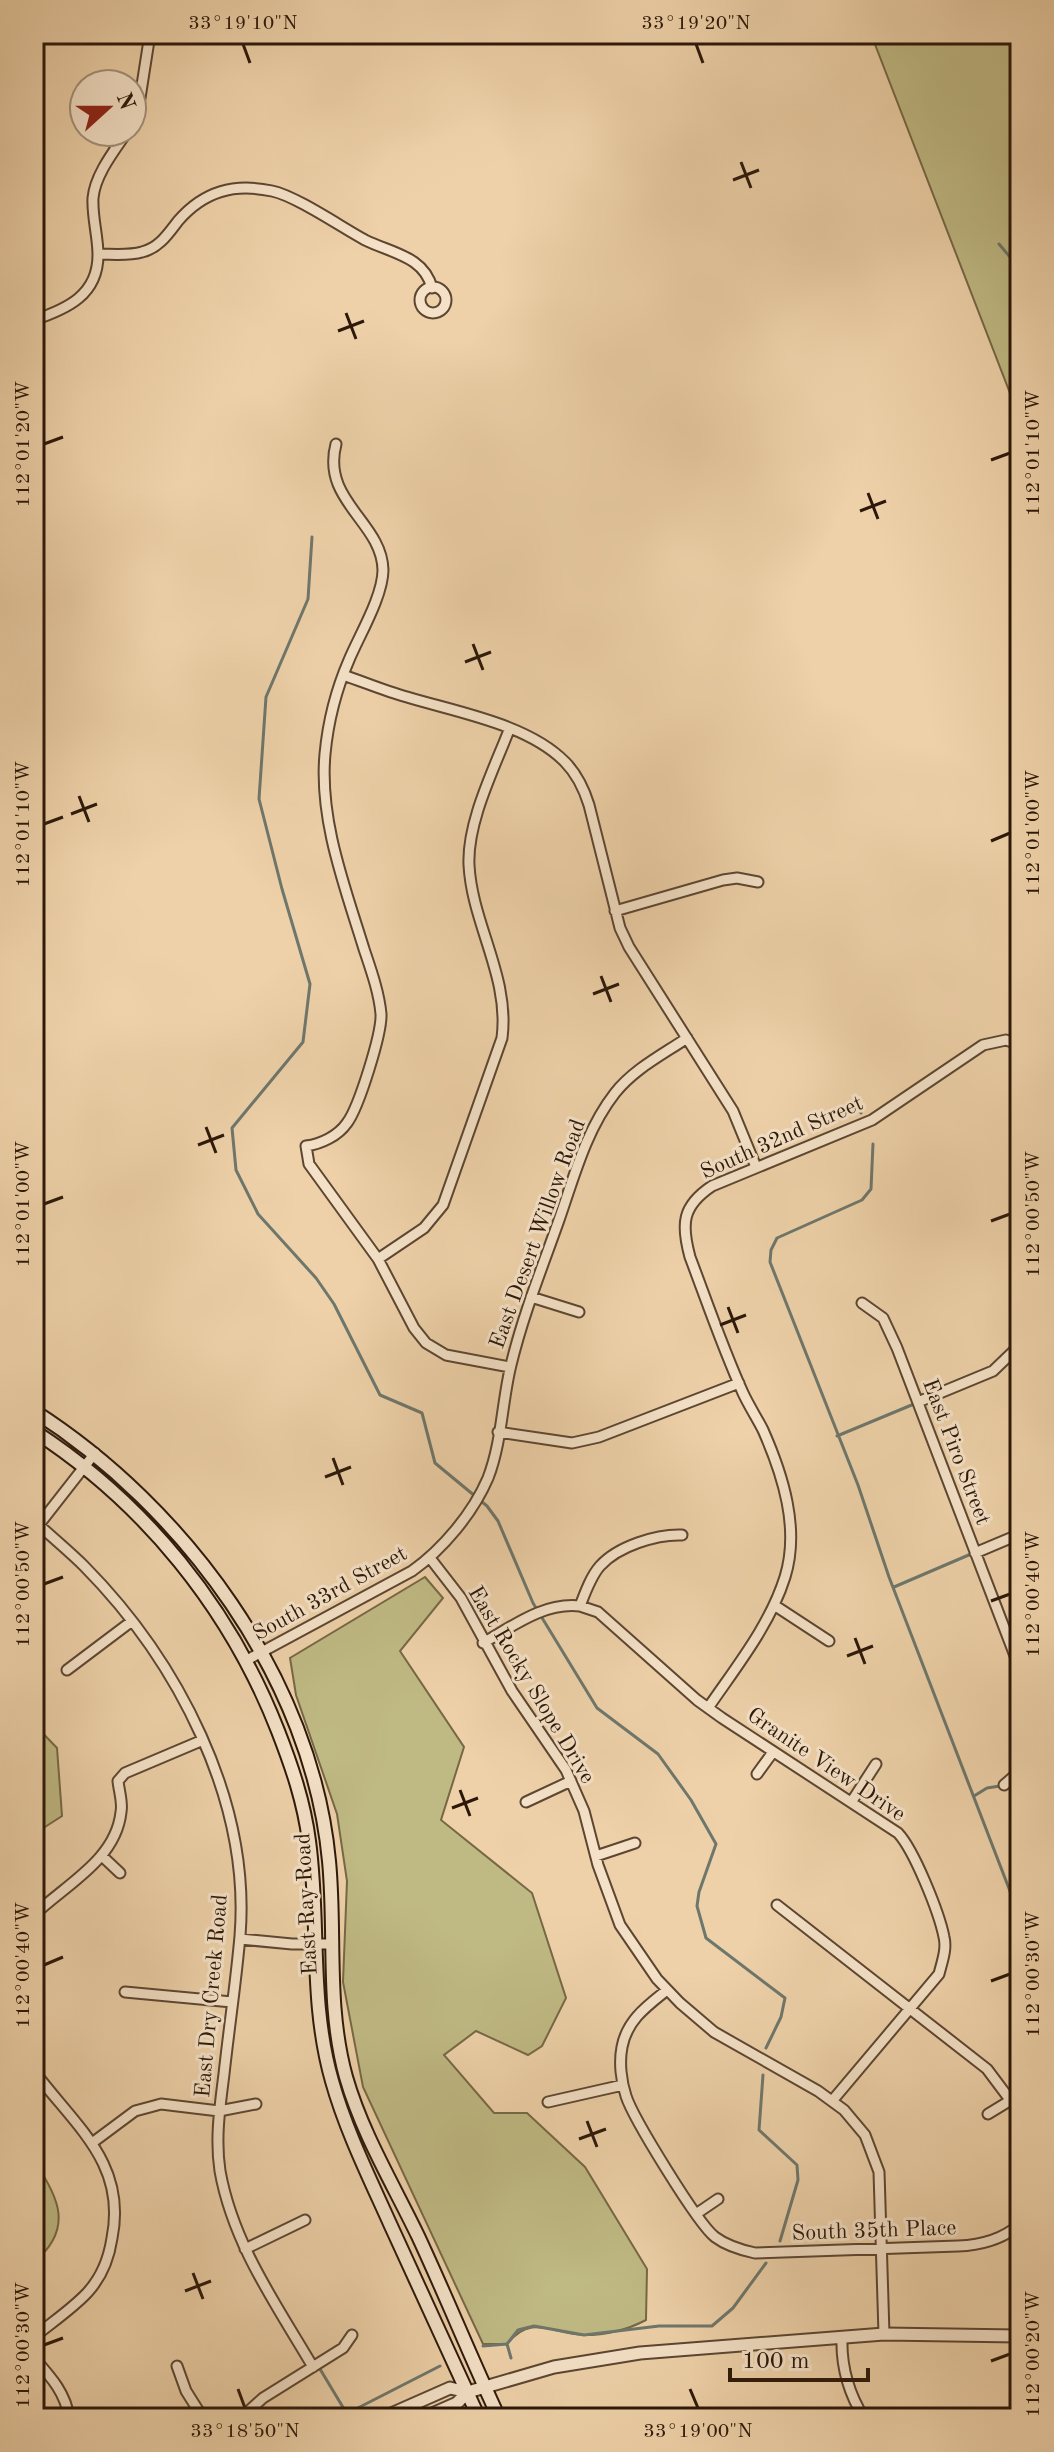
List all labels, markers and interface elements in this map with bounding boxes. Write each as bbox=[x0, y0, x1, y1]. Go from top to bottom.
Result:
text: 33°19'10"N bbox=[188, 14, 298, 34]
text: 33°19'20"N bbox=[641, 14, 751, 34]
north arrow bbox=[68, 68, 148, 148]
text: N bbox=[112, 90, 138, 114]
text: 112°01'20"W bbox=[14, 381, 34, 507]
text: 112°01'10"W bbox=[1024, 390, 1044, 516]
text: 112°01'10"W bbox=[14, 761, 34, 887]
text: 112°01'00"W bbox=[1024, 770, 1044, 896]
street label: South 32nd Street bbox=[697, 1092, 867, 1184]
street label: East Desert Willow Road bbox=[486, 1116, 590, 1352]
text: 112°01'00"W bbox=[14, 1141, 34, 1267]
text: 112°00'50"W bbox=[1024, 1151, 1044, 1277]
street label: East Piro Street bbox=[918, 1376, 994, 1528]
text: 112°00'50"W bbox=[14, 1521, 34, 1647]
text: 112°00'40"W bbox=[1024, 1531, 1044, 1657]
street label: South 33rd Street bbox=[249, 1543, 411, 1645]
street label: East Rocky Slope Drive bbox=[463, 1582, 599, 1788]
street label: Granite View Drive bbox=[743, 1704, 909, 1826]
street label: East Ray Road bbox=[292, 1832, 322, 1976]
street label: East Dry Creek Road bbox=[192, 1893, 232, 2099]
text: 112°00'40"W bbox=[14, 1902, 34, 2028]
text: 112°00'30"W bbox=[1024, 1911, 1044, 2037]
street label: South 35th Place bbox=[791, 2217, 957, 2245]
text: 112°00'30"W bbox=[14, 2282, 34, 2408]
text: 112°00'20"W bbox=[1024, 2291, 1044, 2417]
scale bar bbox=[730, 2332, 868, 2382]
text: 100 m bbox=[742, 2350, 810, 2374]
text: 33°18'50"N bbox=[190, 2422, 300, 2442]
text: 33°19'00"N bbox=[643, 2422, 753, 2442]

